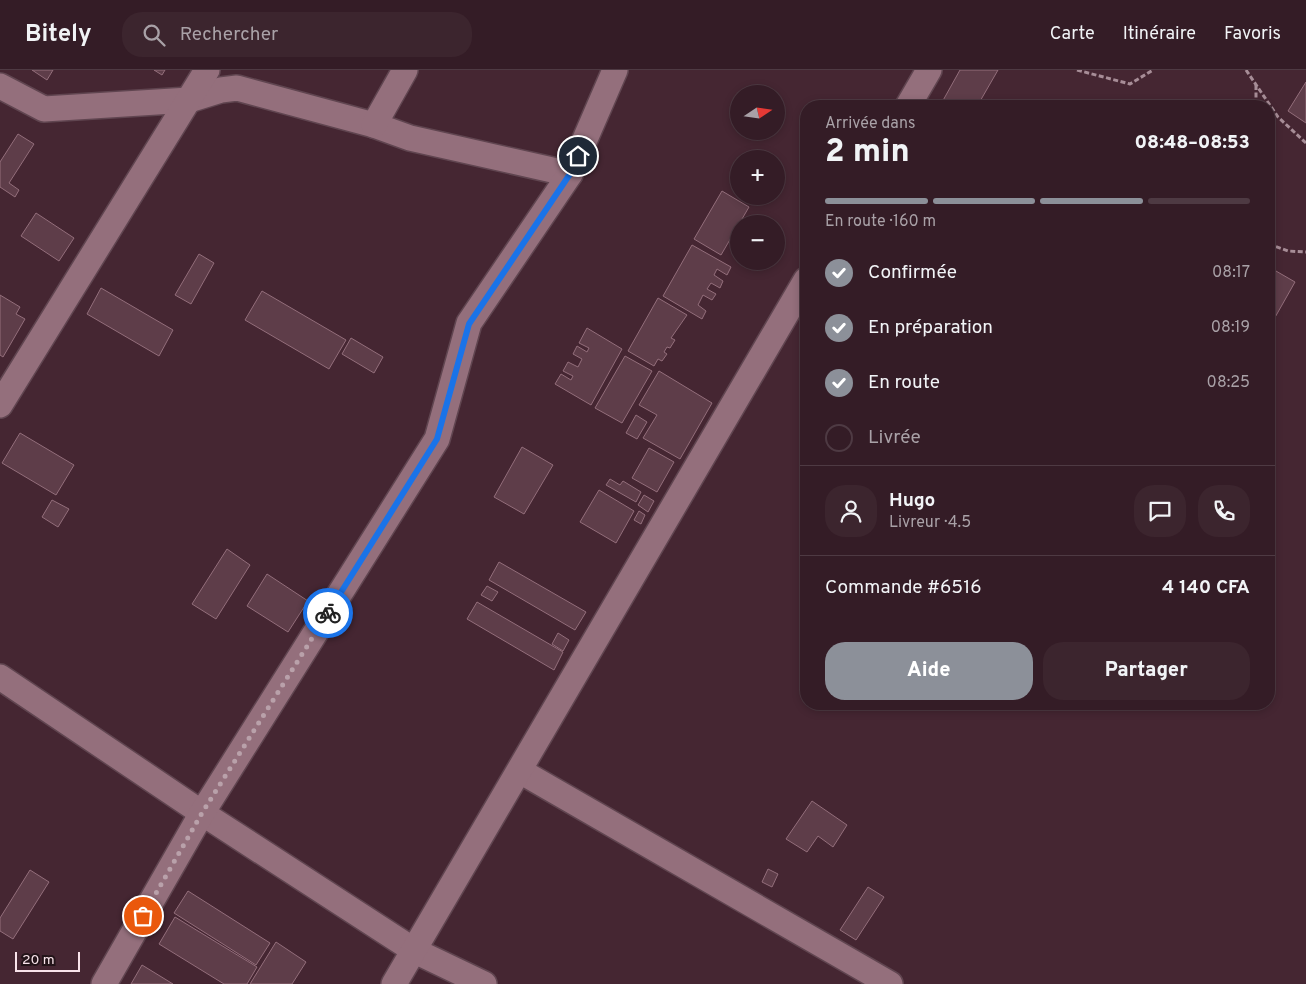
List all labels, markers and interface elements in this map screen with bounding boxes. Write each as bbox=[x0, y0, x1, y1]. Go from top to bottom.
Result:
search box bbox=[122, 12, 472, 57]
text: Bitely bbox=[25, 20, 92, 50]
icon: search bbox=[140, 21, 168, 49]
text: Rechercher bbox=[180, 23, 278, 47]
text: Carte bbox=[1050, 23, 1095, 46]
text: Itinéraire bbox=[1123, 23, 1196, 46]
text: Favoris bbox=[1224, 23, 1281, 46]
north arrow bbox=[730, 85, 785, 140]
map controls bbox=[730, 85, 785, 270]
text: Arrivée dans bbox=[825, 114, 915, 134]
text: 08:48–08:53 bbox=[1135, 131, 1250, 155]
text: 2 min bbox=[825, 133, 910, 173]
pin bbox=[557, 135, 599, 177]
icon: home bbox=[564, 142, 592, 170]
button: + bbox=[730, 150, 785, 205]
text: En route · 160 m bbox=[825, 212, 936, 232]
button: − bbox=[730, 215, 785, 270]
icon: check bbox=[825, 259, 853, 287]
text: Confirmée bbox=[868, 261, 957, 285]
text: 08:17 bbox=[1212, 263, 1250, 283]
icon: check bbox=[825, 314, 853, 342]
text: En préparation bbox=[868, 316, 993, 340]
text: 08:19 bbox=[1211, 318, 1250, 338]
icon: check bbox=[825, 369, 853, 397]
text: En route bbox=[868, 371, 940, 395]
text: 08:25 bbox=[1207, 373, 1250, 393]
text: Livrée bbox=[868, 426, 921, 450]
button: person bbox=[825, 485, 877, 537]
button: chat bbox=[1134, 485, 1186, 537]
button: phone bbox=[1198, 485, 1250, 537]
text: Hugo bbox=[889, 489, 935, 513]
text: Livreur · 4.5 bbox=[889, 513, 971, 533]
text: Commande #6516 bbox=[825, 576, 982, 600]
text: 4 140 CFA bbox=[1162, 576, 1250, 600]
courier bbox=[303, 588, 353, 638]
icon: bike bbox=[314, 599, 342, 627]
button: Aide bbox=[825, 642, 1033, 700]
button: Partager bbox=[1043, 642, 1250, 700]
pin bbox=[122, 895, 164, 937]
icon: bag bbox=[129, 902, 157, 930]
scale bar bbox=[15, 949, 80, 972]
text: 20 m bbox=[22, 952, 55, 969]

